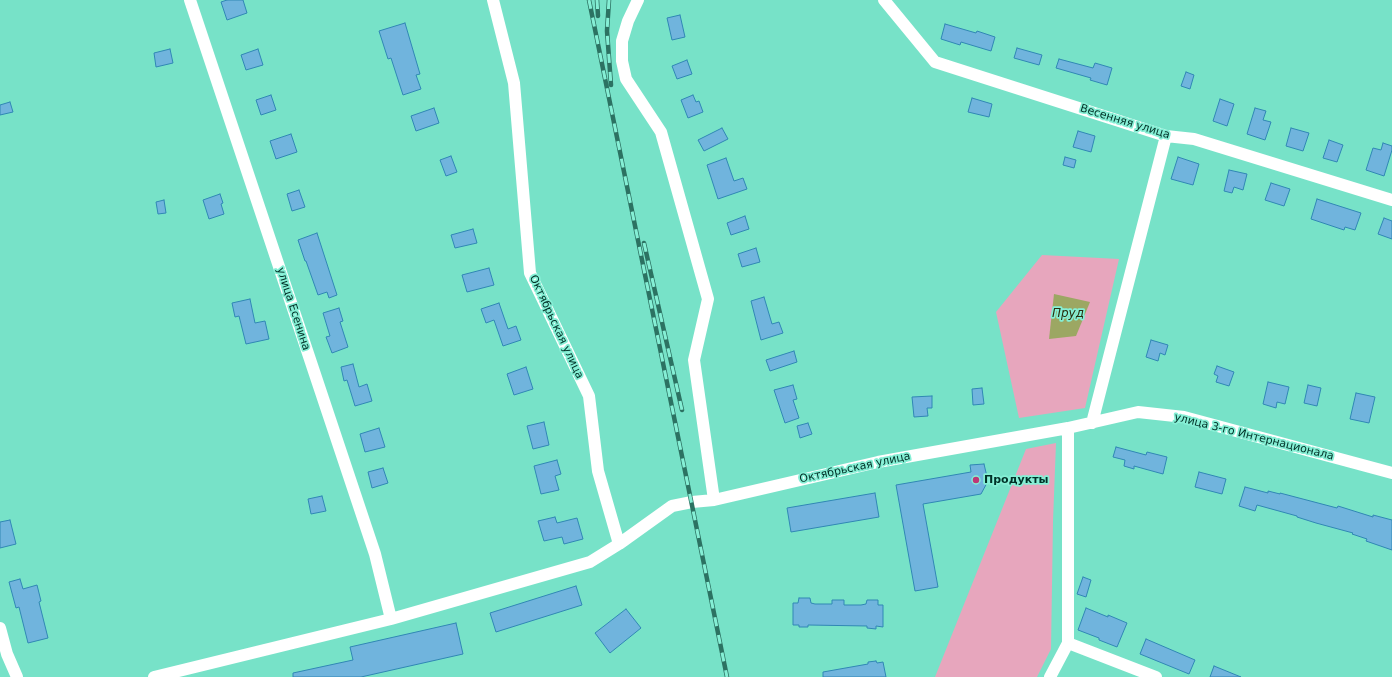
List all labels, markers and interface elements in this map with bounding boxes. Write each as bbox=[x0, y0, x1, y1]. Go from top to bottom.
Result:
street label: Весенняя улица bbox=[1079, 102, 1171, 142]
street label: улица Есенина bbox=[273, 266, 313, 352]
street label: Октябрьская улица bbox=[526, 273, 586, 381]
water label: Пруд bbox=[1052, 307, 1084, 321]
street label: улица 3-го Интернационала bbox=[1173, 411, 1335, 463]
street label: Октябрьская улица bbox=[798, 450, 912, 486]
place label: Продукты bbox=[984, 473, 1048, 487]
marker: Продукты bbox=[971, 475, 981, 485]

